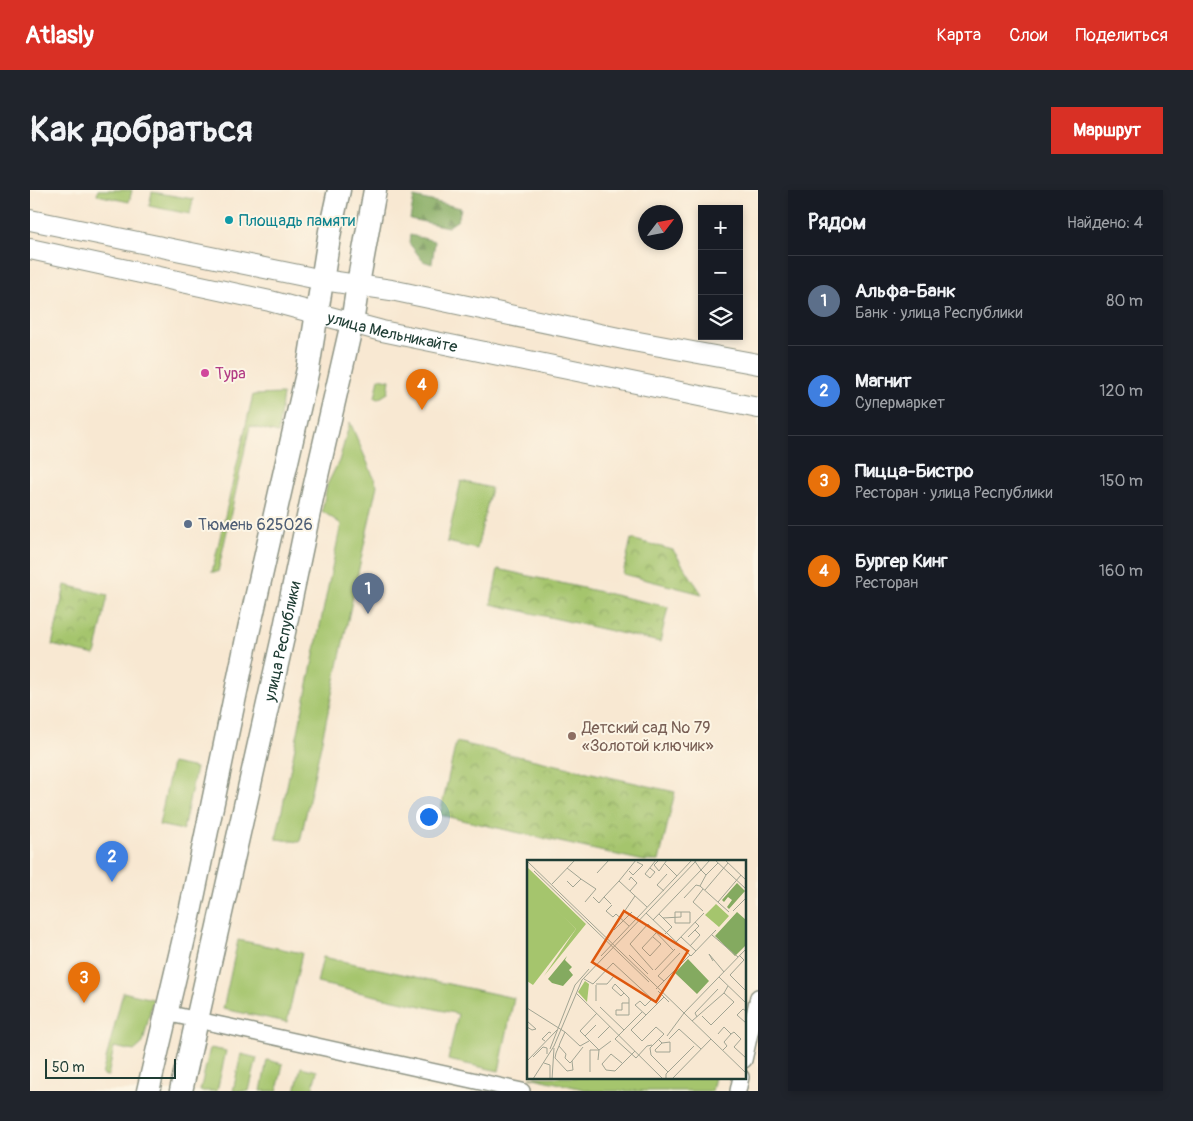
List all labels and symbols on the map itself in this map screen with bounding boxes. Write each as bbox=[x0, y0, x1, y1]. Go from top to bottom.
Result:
north arrow bbox=[638, 205, 683, 250]
place label: Площадь памяти bbox=[239, 211, 355, 231]
marker: Площадь памяти bbox=[223, 214, 235, 226]
street label: улица Мельникайте bbox=[324, 308, 459, 357]
place label: Тура bbox=[215, 364, 246, 384]
marker: Тура bbox=[199, 367, 211, 379]
pin: 4 bbox=[406, 369, 438, 410]
place label: Тюмень 625026 bbox=[198, 515, 313, 535]
marker: Тюмень 625026 bbox=[182, 518, 194, 530]
pin: 1 bbox=[352, 573, 384, 614]
street label: улица Республики bbox=[260, 579, 305, 704]
place label: Детский сад № 79 «Золотой ключик» bbox=[581, 718, 714, 756]
marker: Детский сад № 79 «Золотой ключик» bbox=[566, 730, 578, 742]
your location bbox=[416, 804, 442, 830]
pin: 2 bbox=[96, 841, 128, 882]
inset map bbox=[527, 860, 746, 1078]
pin: 3 bbox=[68, 962, 100, 1003]
scale bar bbox=[45, 1056, 176, 1079]

